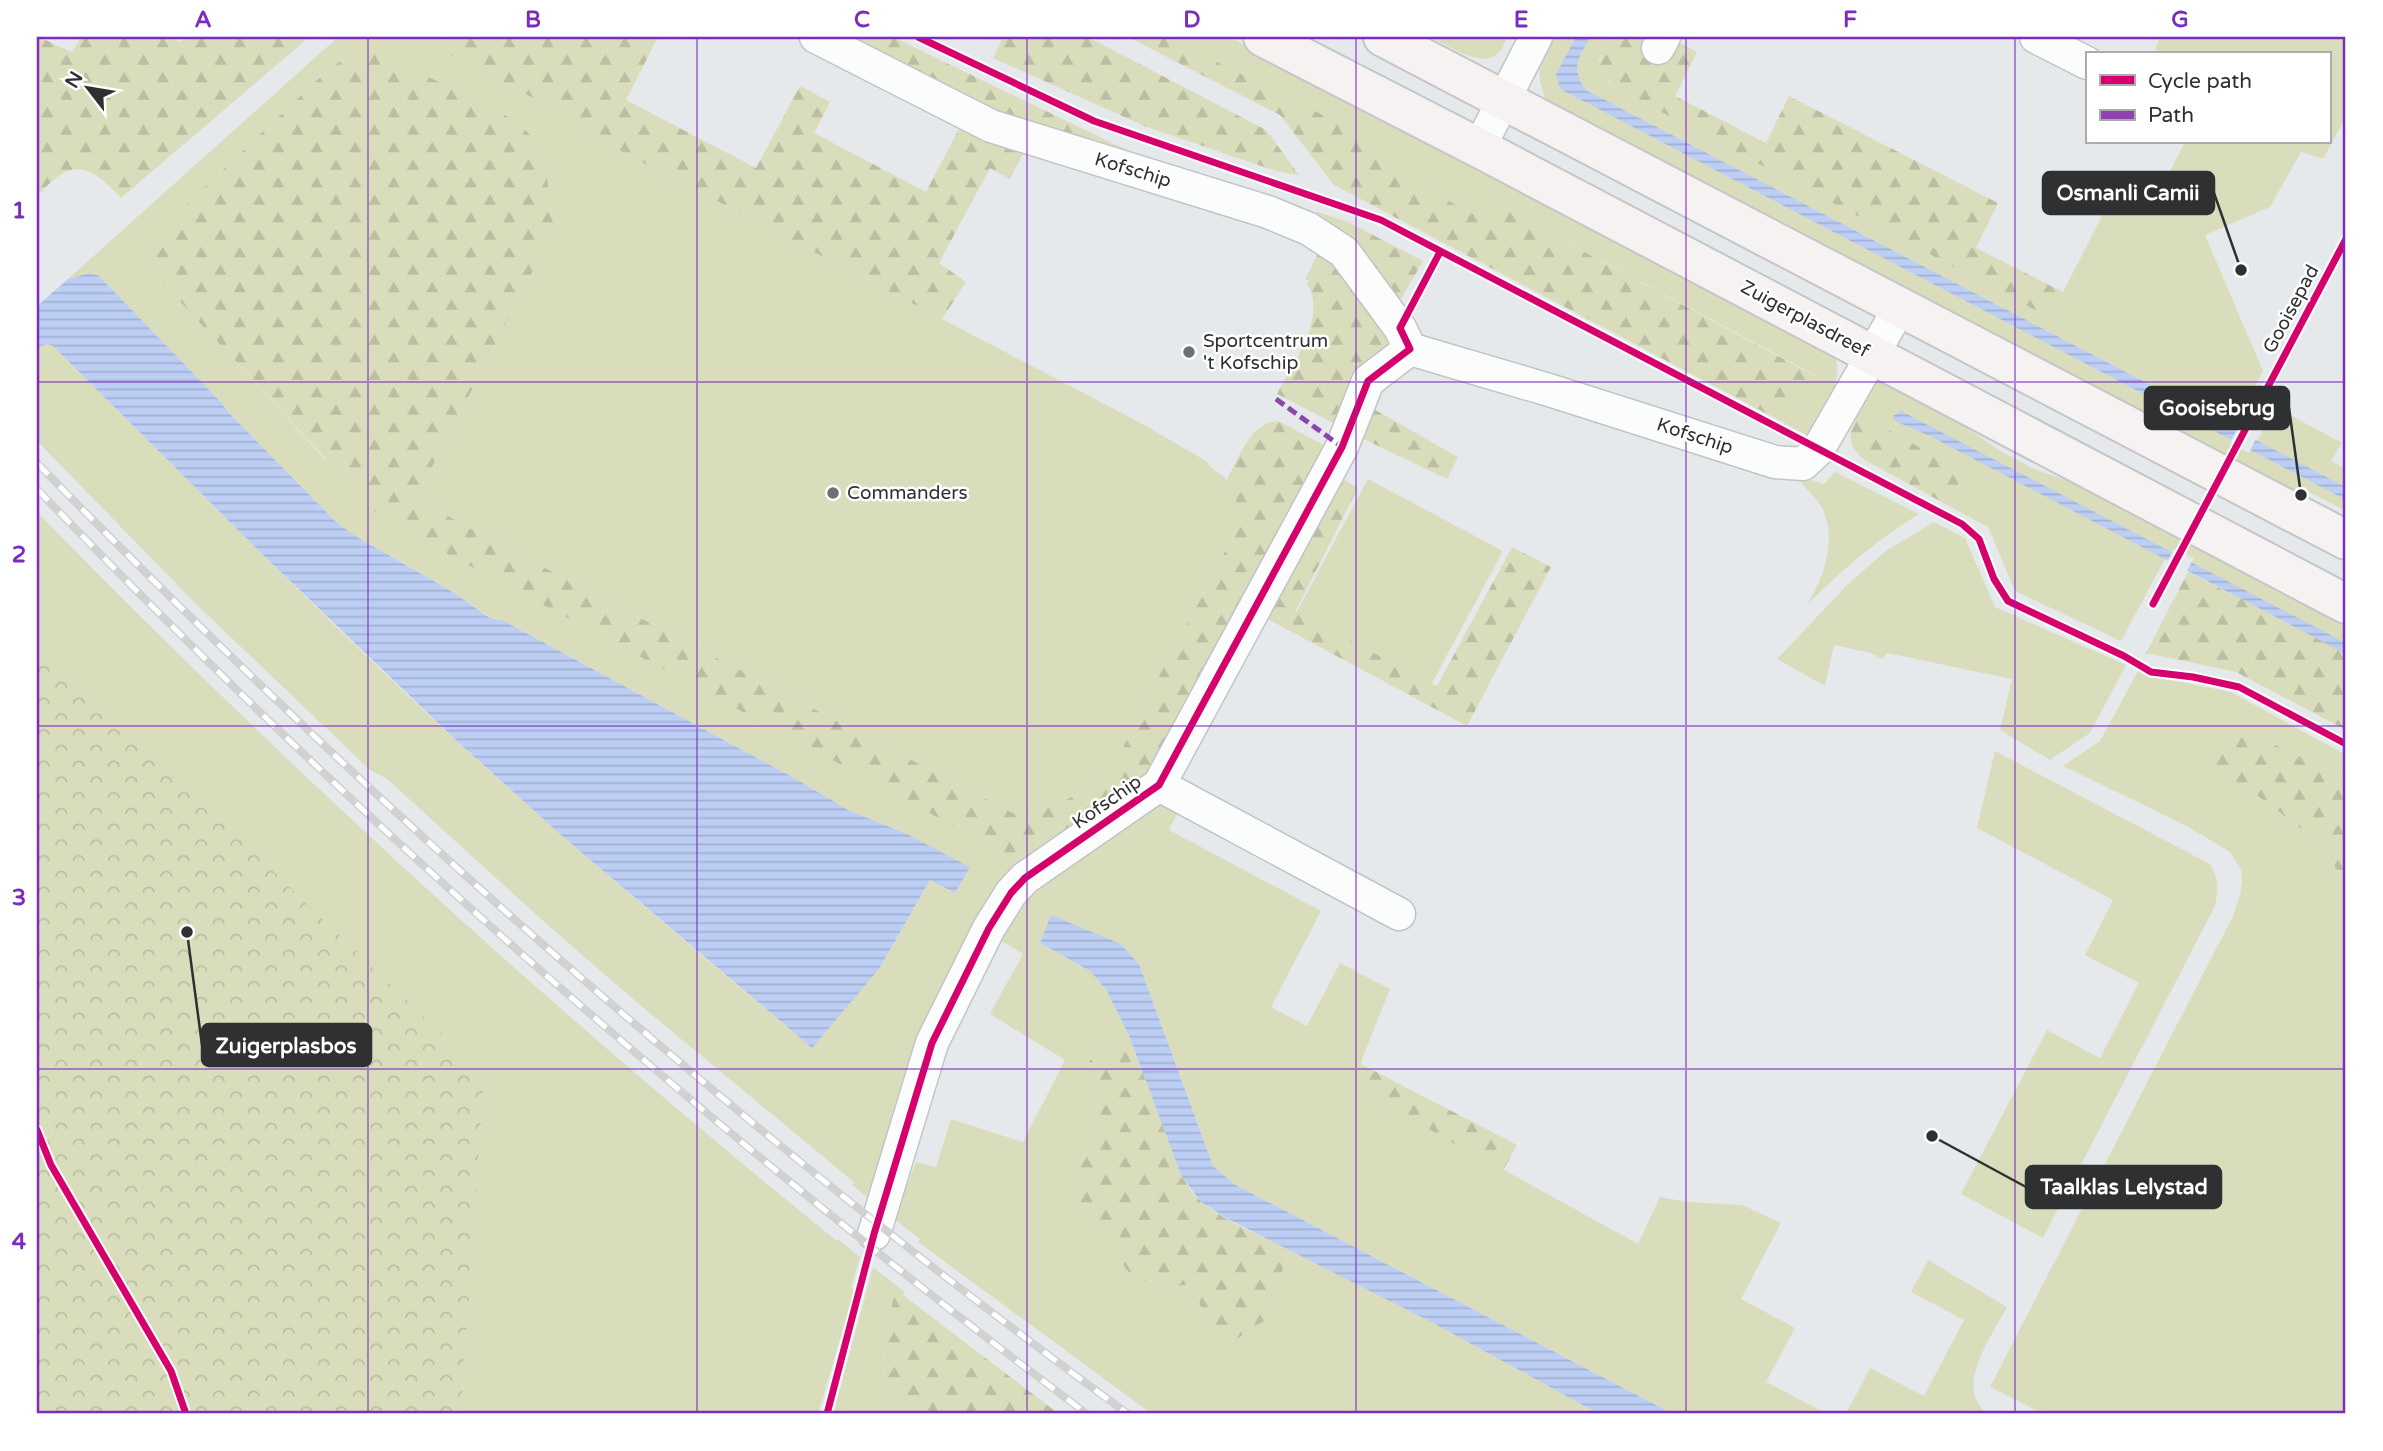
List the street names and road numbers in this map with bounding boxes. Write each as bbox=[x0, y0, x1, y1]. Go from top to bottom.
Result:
street label: Kofschip bbox=[1092, 148, 1174, 192]
street label: Gooisepad bbox=[2259, 261, 2323, 357]
street label: Zuigerplasdreef bbox=[1737, 276, 1874, 363]
street label: Kofschip bbox=[1654, 413, 1736, 459]
street label: Kofschip bbox=[1068, 770, 1146, 834]

